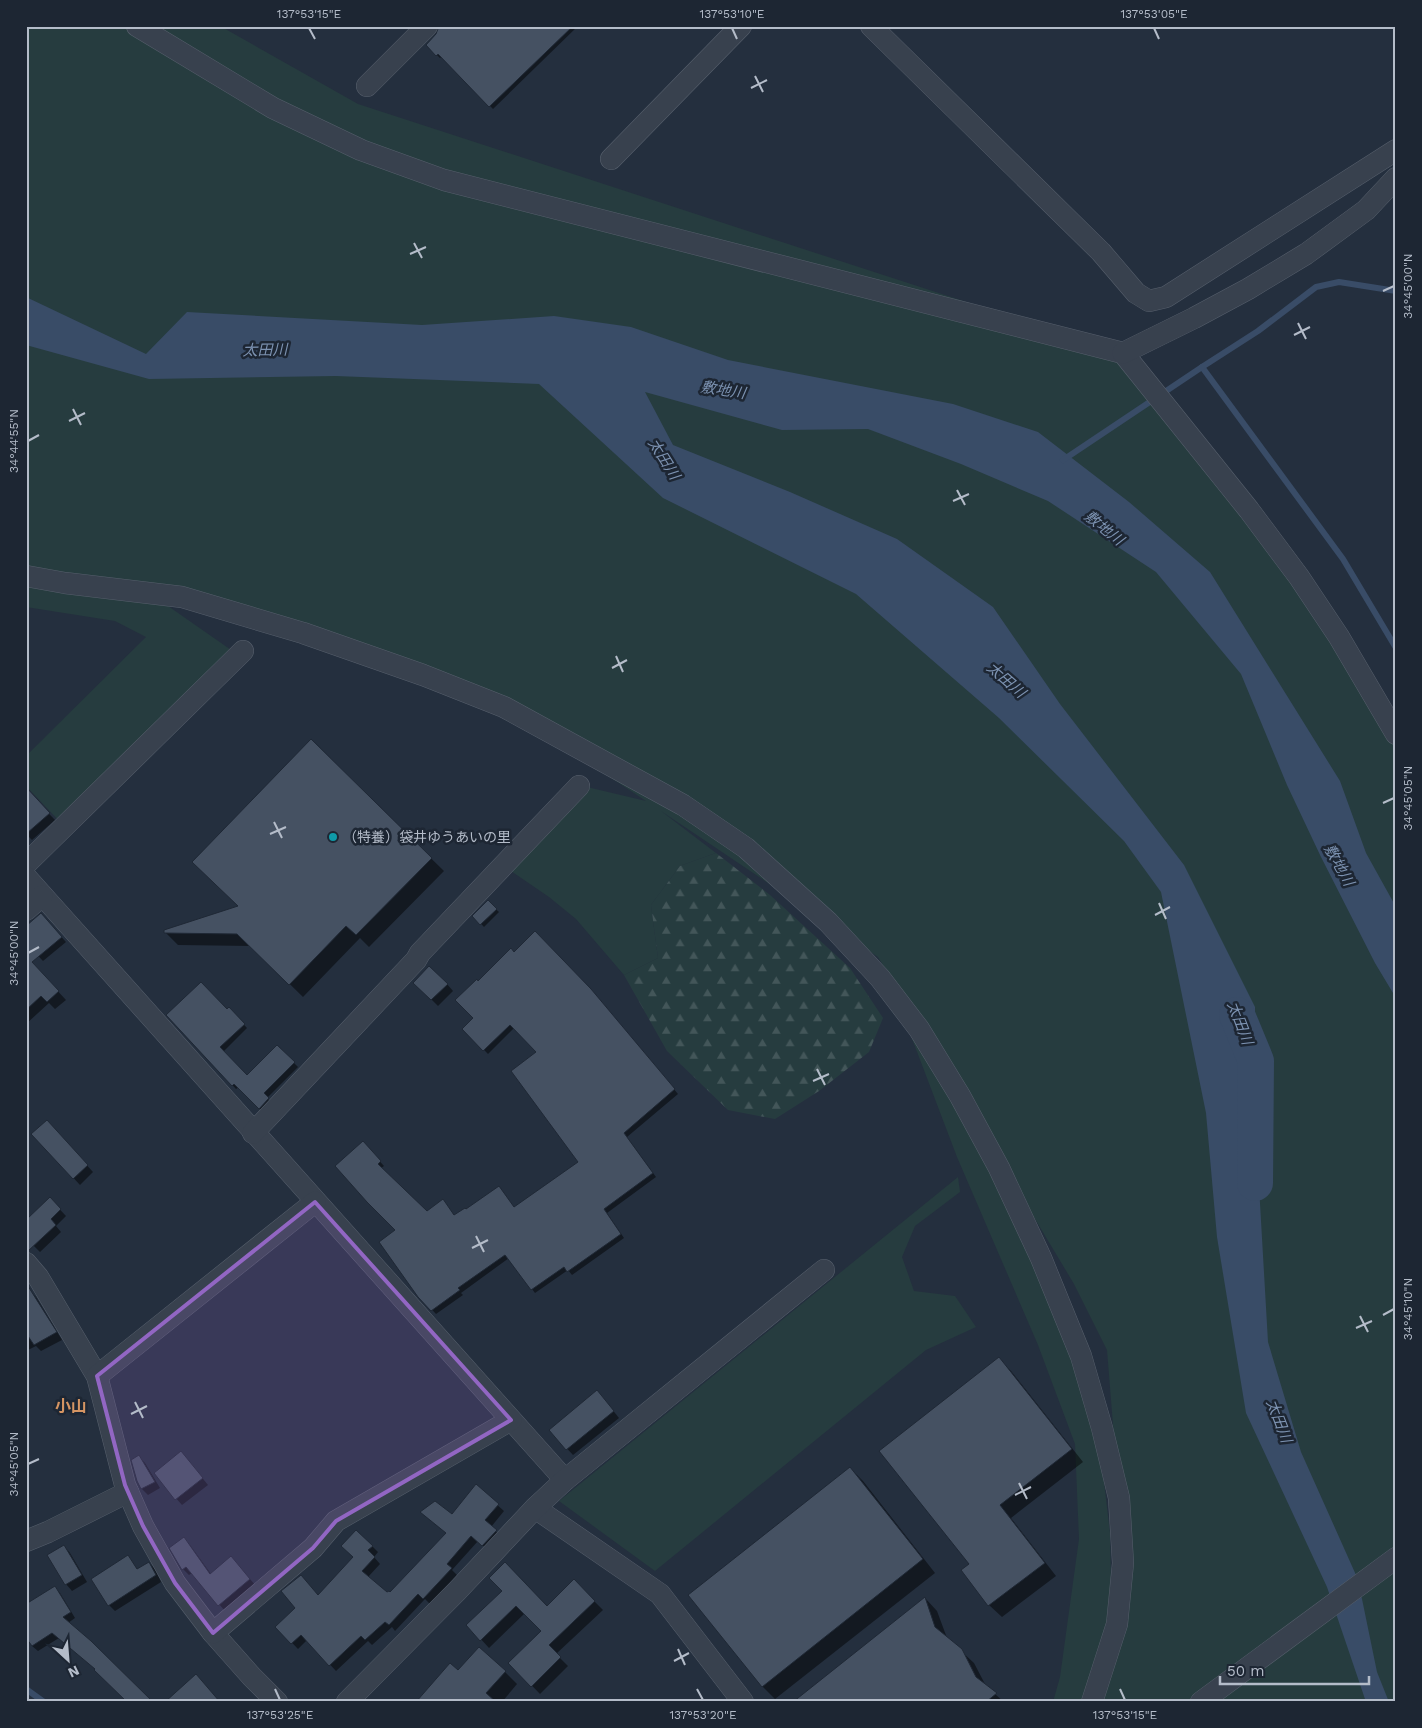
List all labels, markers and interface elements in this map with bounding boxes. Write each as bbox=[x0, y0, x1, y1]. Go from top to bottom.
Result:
text: 137°53'15"E bbox=[277, 7, 342, 21]
text: 137°53'10"E bbox=[700, 7, 765, 21]
text: 137°53'05"E bbox=[1120, 7, 1188, 21]
text: 34°45'00"N bbox=[1401, 253, 1415, 319]
water label: 太田川 bbox=[242, 341, 290, 359]
water label: 敷地川 bbox=[699, 378, 749, 403]
text: 34°44'55"N bbox=[7, 409, 21, 473]
water label: 太田川 bbox=[644, 435, 685, 485]
water label: 敷地川 bbox=[1081, 507, 1129, 550]
water label: 太田川 bbox=[983, 658, 1030, 703]
text: 34°45'05"N bbox=[1401, 766, 1415, 830]
place label: （特養）袋井ゆうあいの里 bbox=[343, 829, 511, 845]
marker: （特養）袋井ゆうあいの里 bbox=[327, 831, 339, 843]
water label: 敷地川 bbox=[1320, 841, 1359, 891]
text: 34°45'00"N bbox=[7, 920, 21, 986]
water label: 太田川 bbox=[1224, 999, 1257, 1049]
text: 34°45'10"N bbox=[1401, 1278, 1415, 1340]
district label: 小山 bbox=[55, 1397, 87, 1416]
water label: 太田川 bbox=[1263, 1397, 1296, 1447]
text: 34°45'05"N bbox=[7, 1432, 21, 1496]
north arrow bbox=[42, 1636, 92, 1686]
scale bar bbox=[1220, 1653, 1368, 1685]
text: N bbox=[66, 1662, 82, 1681]
text: 50 m bbox=[1227, 1662, 1264, 1680]
text: 137°53'25"E bbox=[247, 1708, 314, 1722]
text: 137°53'20"E bbox=[669, 1708, 737, 1722]
text: 137°53'15"E bbox=[1093, 1708, 1158, 1722]

